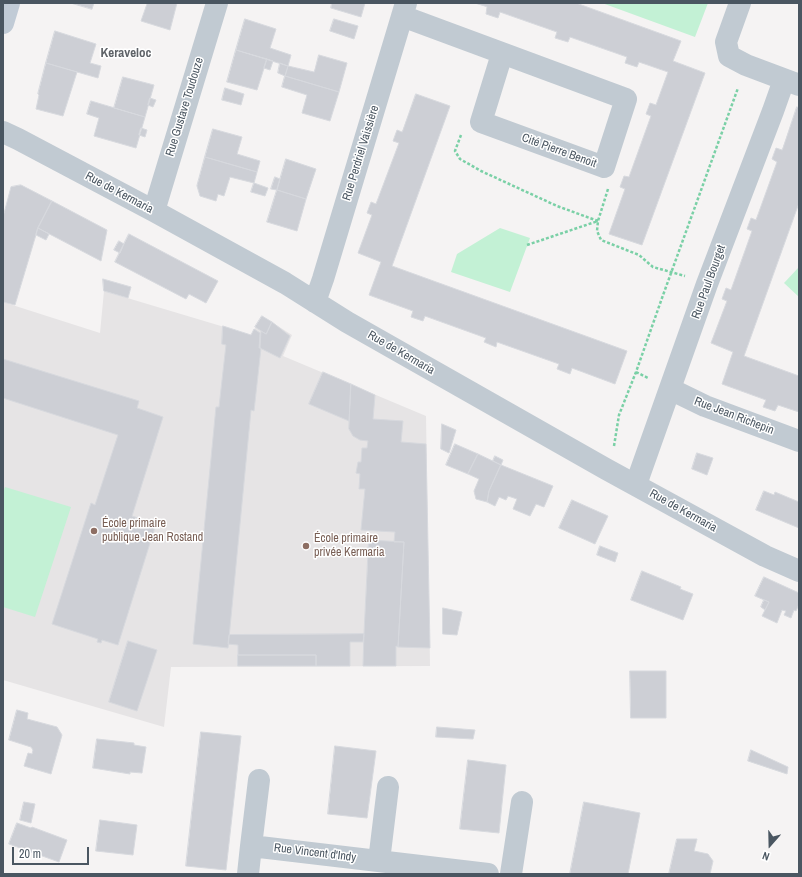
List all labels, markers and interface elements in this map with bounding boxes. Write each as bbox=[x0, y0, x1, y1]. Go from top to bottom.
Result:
district label: Keraveloc bbox=[101, 46, 151, 62]
street label: Rue Gustave Toudouze bbox=[163, 56, 207, 158]
street label: Rue Perdriel Vaissière bbox=[340, 104, 382, 202]
street label: Cité Pierre Benoit bbox=[520, 131, 598, 171]
street label: Rue de Kermaria bbox=[83, 169, 155, 217]
street label: Rue Paul Bourget bbox=[689, 243, 729, 321]
street label: Rue de Kermaria bbox=[365, 328, 437, 378]
street label: Rue Jean Richepin bbox=[692, 394, 776, 438]
street label: Rue de Kermaria bbox=[647, 487, 719, 535]
place label: École primaire publique Jean Rostand bbox=[102, 517, 203, 545]
marker: École primaire publique Jean Rostand bbox=[89, 526, 99, 536]
place label: École primaire privée Kermaria bbox=[314, 532, 385, 560]
marker: École primaire privée Kermaria bbox=[301, 541, 311, 551]
north arrow bbox=[750, 825, 790, 865]
scale bar bbox=[14, 839, 91, 865]
street label: Rue Vincent d'Indy bbox=[273, 841, 357, 865]
text: 20 m bbox=[19, 846, 41, 862]
text: N bbox=[760, 849, 771, 864]

